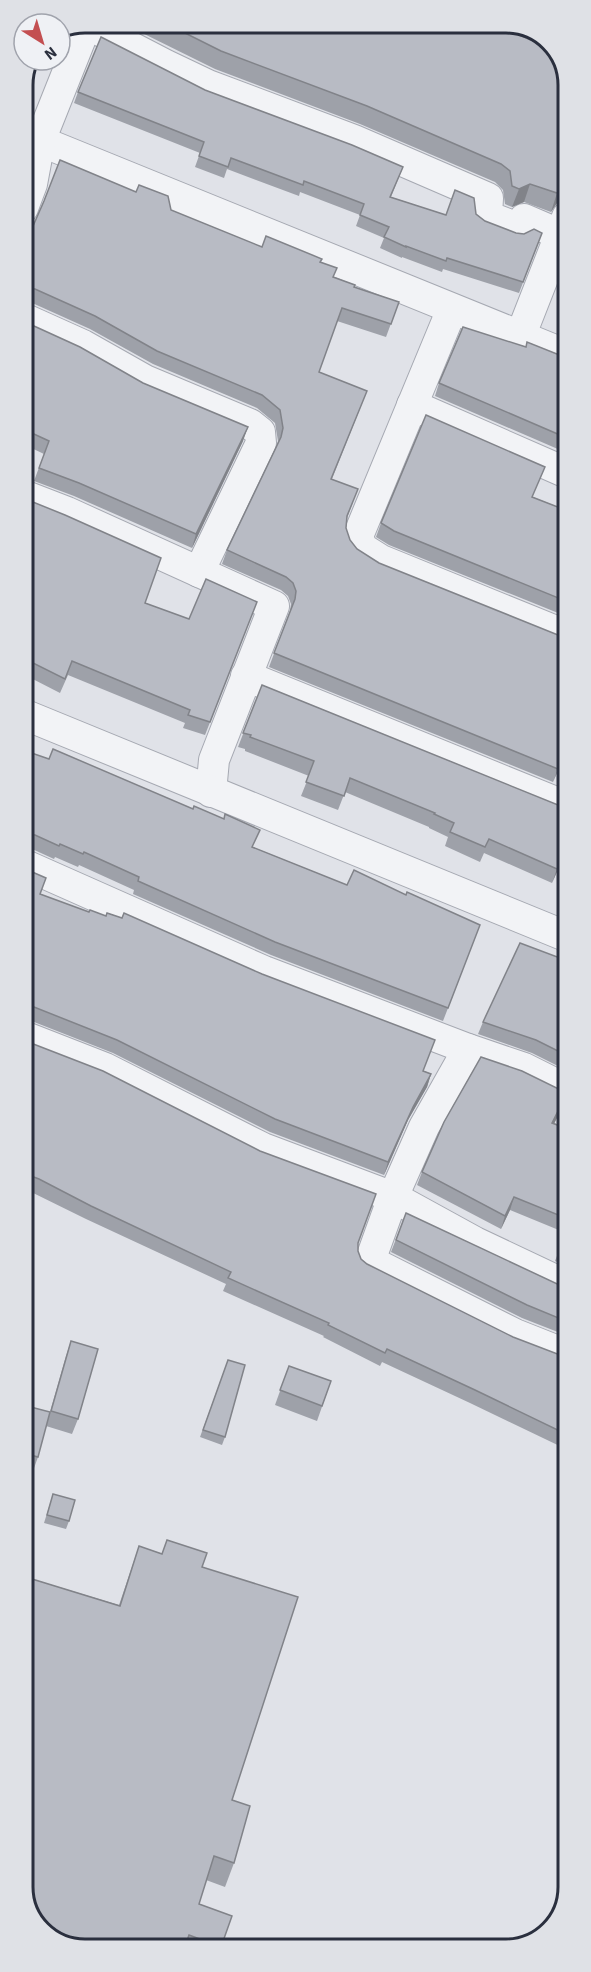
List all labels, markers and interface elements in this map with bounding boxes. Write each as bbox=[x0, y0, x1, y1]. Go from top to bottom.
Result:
north arrow bbox=[12, 12, 72, 72]
text: N bbox=[40, 41, 61, 65]

